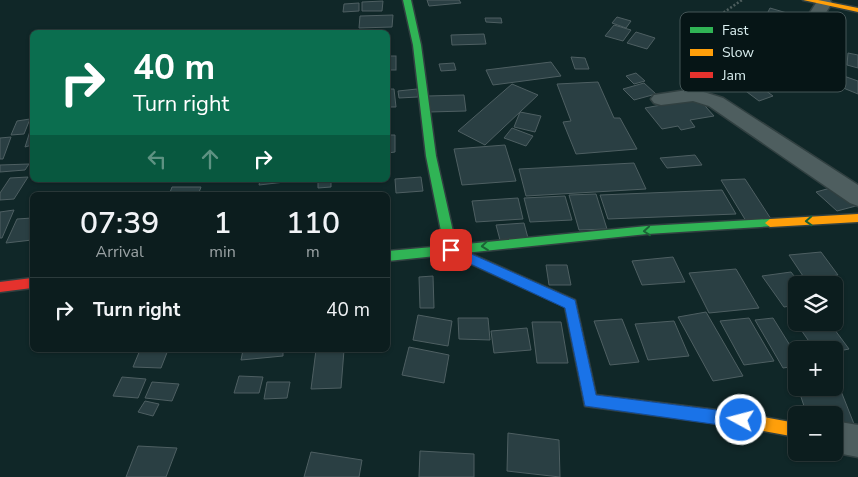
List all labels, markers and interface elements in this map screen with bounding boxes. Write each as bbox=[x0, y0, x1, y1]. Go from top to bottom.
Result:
legend bbox=[680, 12, 846, 92]
text: Fast bbox=[722, 21, 748, 40]
text: Slow bbox=[722, 43, 754, 62]
text: 40 m bbox=[133, 44, 215, 91]
icon: right bbox=[50, 50, 115, 115]
text: Jam bbox=[721, 66, 746, 85]
text: Turn right bbox=[133, 89, 229, 119]
icon: left bbox=[143, 145, 171, 173]
icon: ahead bbox=[196, 145, 224, 173]
icon: right bbox=[249, 145, 277, 173]
text: 07:39 bbox=[80, 203, 159, 244]
text: 1 bbox=[214, 203, 232, 244]
text: 110 bbox=[286, 203, 340, 244]
one-way arrow bbox=[805, 215, 813, 226]
one-way arrow bbox=[643, 225, 651, 236]
pin bbox=[430, 229, 472, 271]
icon: arrive bbox=[437, 236, 465, 264]
text: Arrival bbox=[96, 241, 144, 263]
text: min bbox=[209, 241, 236, 263]
text: m bbox=[306, 241, 320, 263]
one-way arrow bbox=[481, 241, 489, 252]
map controls bbox=[788, 276, 843, 461]
button: layers bbox=[788, 276, 843, 331]
icon: right bbox=[50, 296, 78, 324]
text: Turn right bbox=[93, 297, 180, 323]
text: 40 m bbox=[326, 297, 370, 323]
button: + bbox=[788, 341, 843, 396]
position arrow bbox=[714, 393, 766, 445]
button: − bbox=[788, 406, 843, 461]

